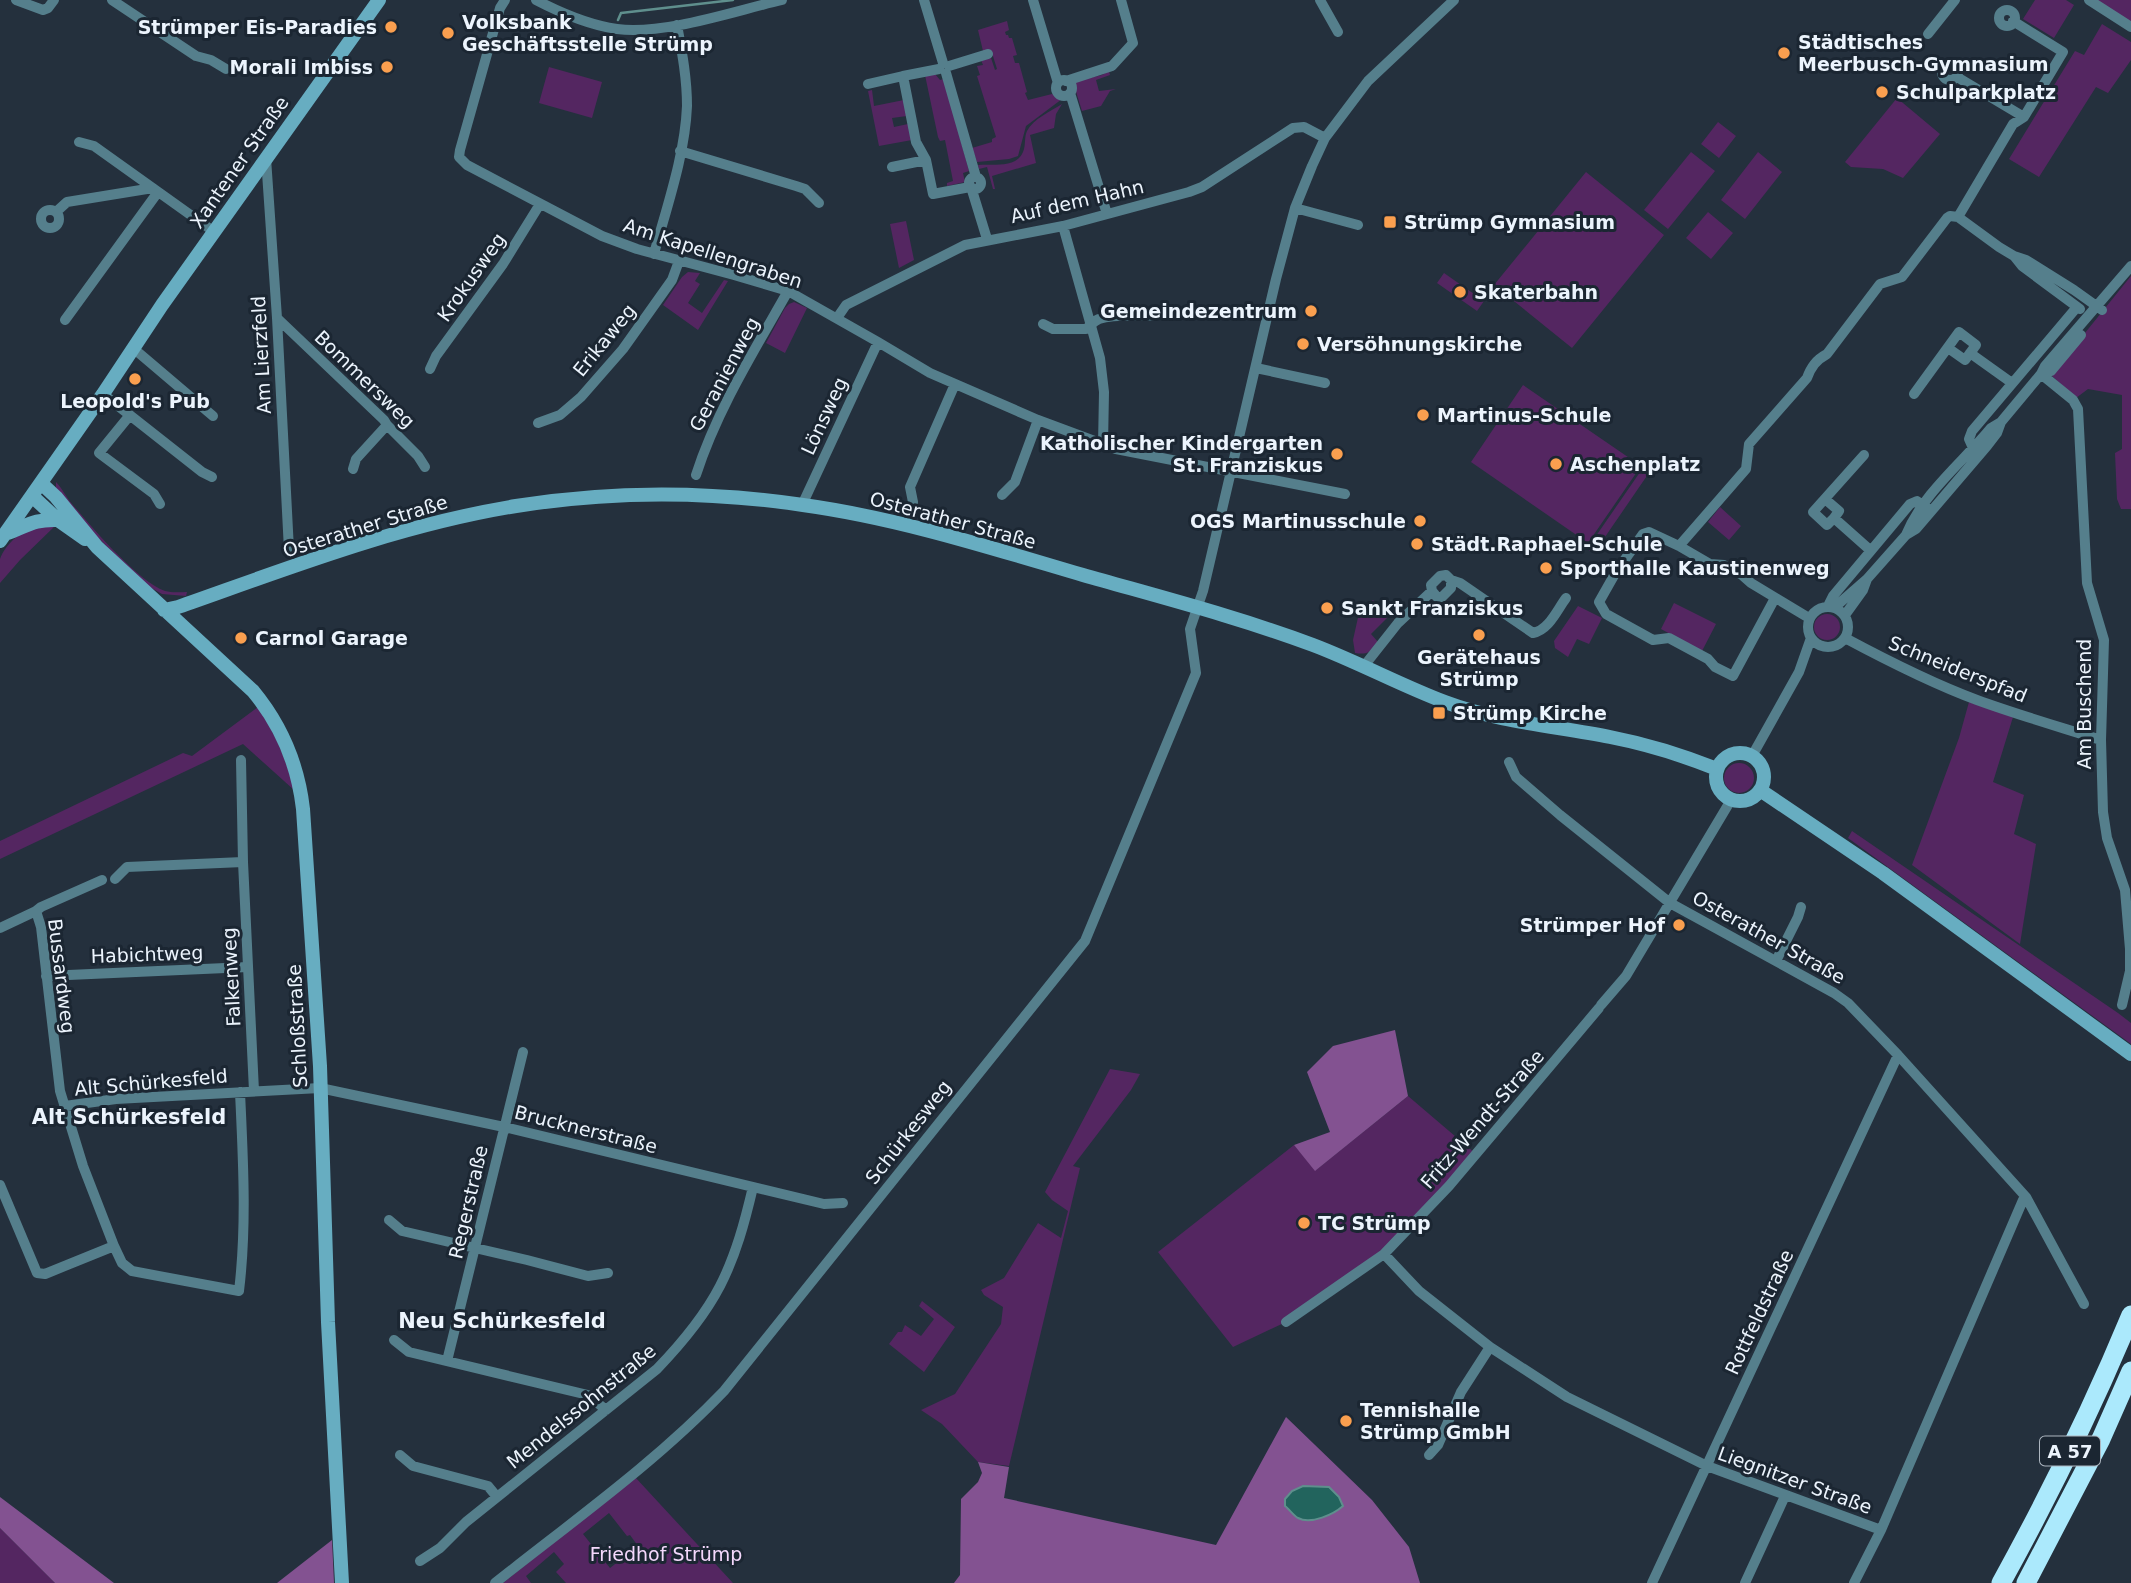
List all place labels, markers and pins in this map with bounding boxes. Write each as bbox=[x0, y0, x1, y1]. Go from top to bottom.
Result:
place label: Volksbank Geschäftsstelle Strümp bbox=[462, 11, 713, 55]
place label: Strümper Eis-Paradies bbox=[138, 16, 377, 38]
marker: Strümper Eis-Paradies bbox=[383, 19, 399, 35]
marker: Volksbank Geschäftsstelle Strümp bbox=[440, 25, 456, 41]
place label: Städtisches Meerbusch-Gymnasium bbox=[1798, 31, 2048, 75]
marker: Städtisches Meerbusch-Gymnasium bbox=[1776, 45, 1792, 61]
place label: Morali Imbiss bbox=[230, 56, 373, 78]
marker: Morali Imbiss bbox=[379, 59, 395, 75]
place label: Schulparkplatz bbox=[1896, 81, 2056, 103]
marker: Schulparkplatz bbox=[1874, 84, 1890, 100]
place label: Strümp Gymnasium bbox=[1404, 211, 1615, 233]
marker: Strümp Gymnasium bbox=[1382, 214, 1398, 230]
place label: Skaterbahn bbox=[1474, 281, 1598, 303]
marker: Skaterbahn bbox=[1452, 284, 1468, 300]
place label: Gemeindezentrum bbox=[1100, 300, 1297, 322]
marker: Gemeindezentrum bbox=[1303, 303, 1319, 319]
place label: Versöhnungskirche bbox=[1317, 333, 1523, 355]
marker: Versöhnungskirche bbox=[1295, 336, 1311, 352]
marker: Leopold's Pub bbox=[127, 371, 143, 387]
place label: Leopold's Pub bbox=[60, 390, 210, 412]
place label: Martinus-Schule bbox=[1437, 404, 1611, 426]
marker: Martinus-Schule bbox=[1415, 407, 1431, 423]
place label: Katholischer Kindergarten St. Franziskus bbox=[1040, 432, 1323, 476]
marker: Katholischer Kindergarten St. Franziskus bbox=[1329, 446, 1345, 462]
place label: Aschenplatz bbox=[1570, 453, 1700, 475]
marker: Aschenplatz bbox=[1548, 456, 1564, 472]
place label: OGS Martinusschule bbox=[1190, 510, 1406, 532]
marker: OGS Martinusschule bbox=[1412, 513, 1428, 529]
place label: Städt.Raphael-Schule bbox=[1431, 533, 1663, 555]
marker: Städt.Raphael-Schule bbox=[1409, 536, 1425, 552]
place label: Sporthalle Kaustinenweg bbox=[1560, 557, 1830, 579]
marker: Sporthalle Kaustinenweg bbox=[1538, 560, 1554, 576]
place label: Sankt Franziskus bbox=[1341, 597, 1523, 619]
marker: Sankt Franziskus bbox=[1319, 600, 1335, 616]
place label: Carnol Garage bbox=[255, 627, 408, 649]
marker: Gerätehaus Strümp bbox=[1471, 627, 1487, 643]
marker: Carnol Garage bbox=[233, 630, 249, 646]
place label: Gerätehaus Strümp bbox=[1417, 646, 1541, 690]
place label: Strümp Kirche bbox=[1453, 702, 1607, 724]
marker: Strümp Kirche bbox=[1431, 705, 1447, 721]
place label: Strümper Hof bbox=[1520, 914, 1666, 936]
marker: Strümper Hof bbox=[1671, 917, 1687, 933]
place label: TC Strümp bbox=[1318, 1212, 1431, 1234]
marker: TC Strümp bbox=[1296, 1215, 1312, 1231]
place label: Tennishalle Strümp GmbH bbox=[1360, 1399, 1511, 1443]
marker: Tennishalle Strümp GmbH bbox=[1338, 1413, 1354, 1429]

